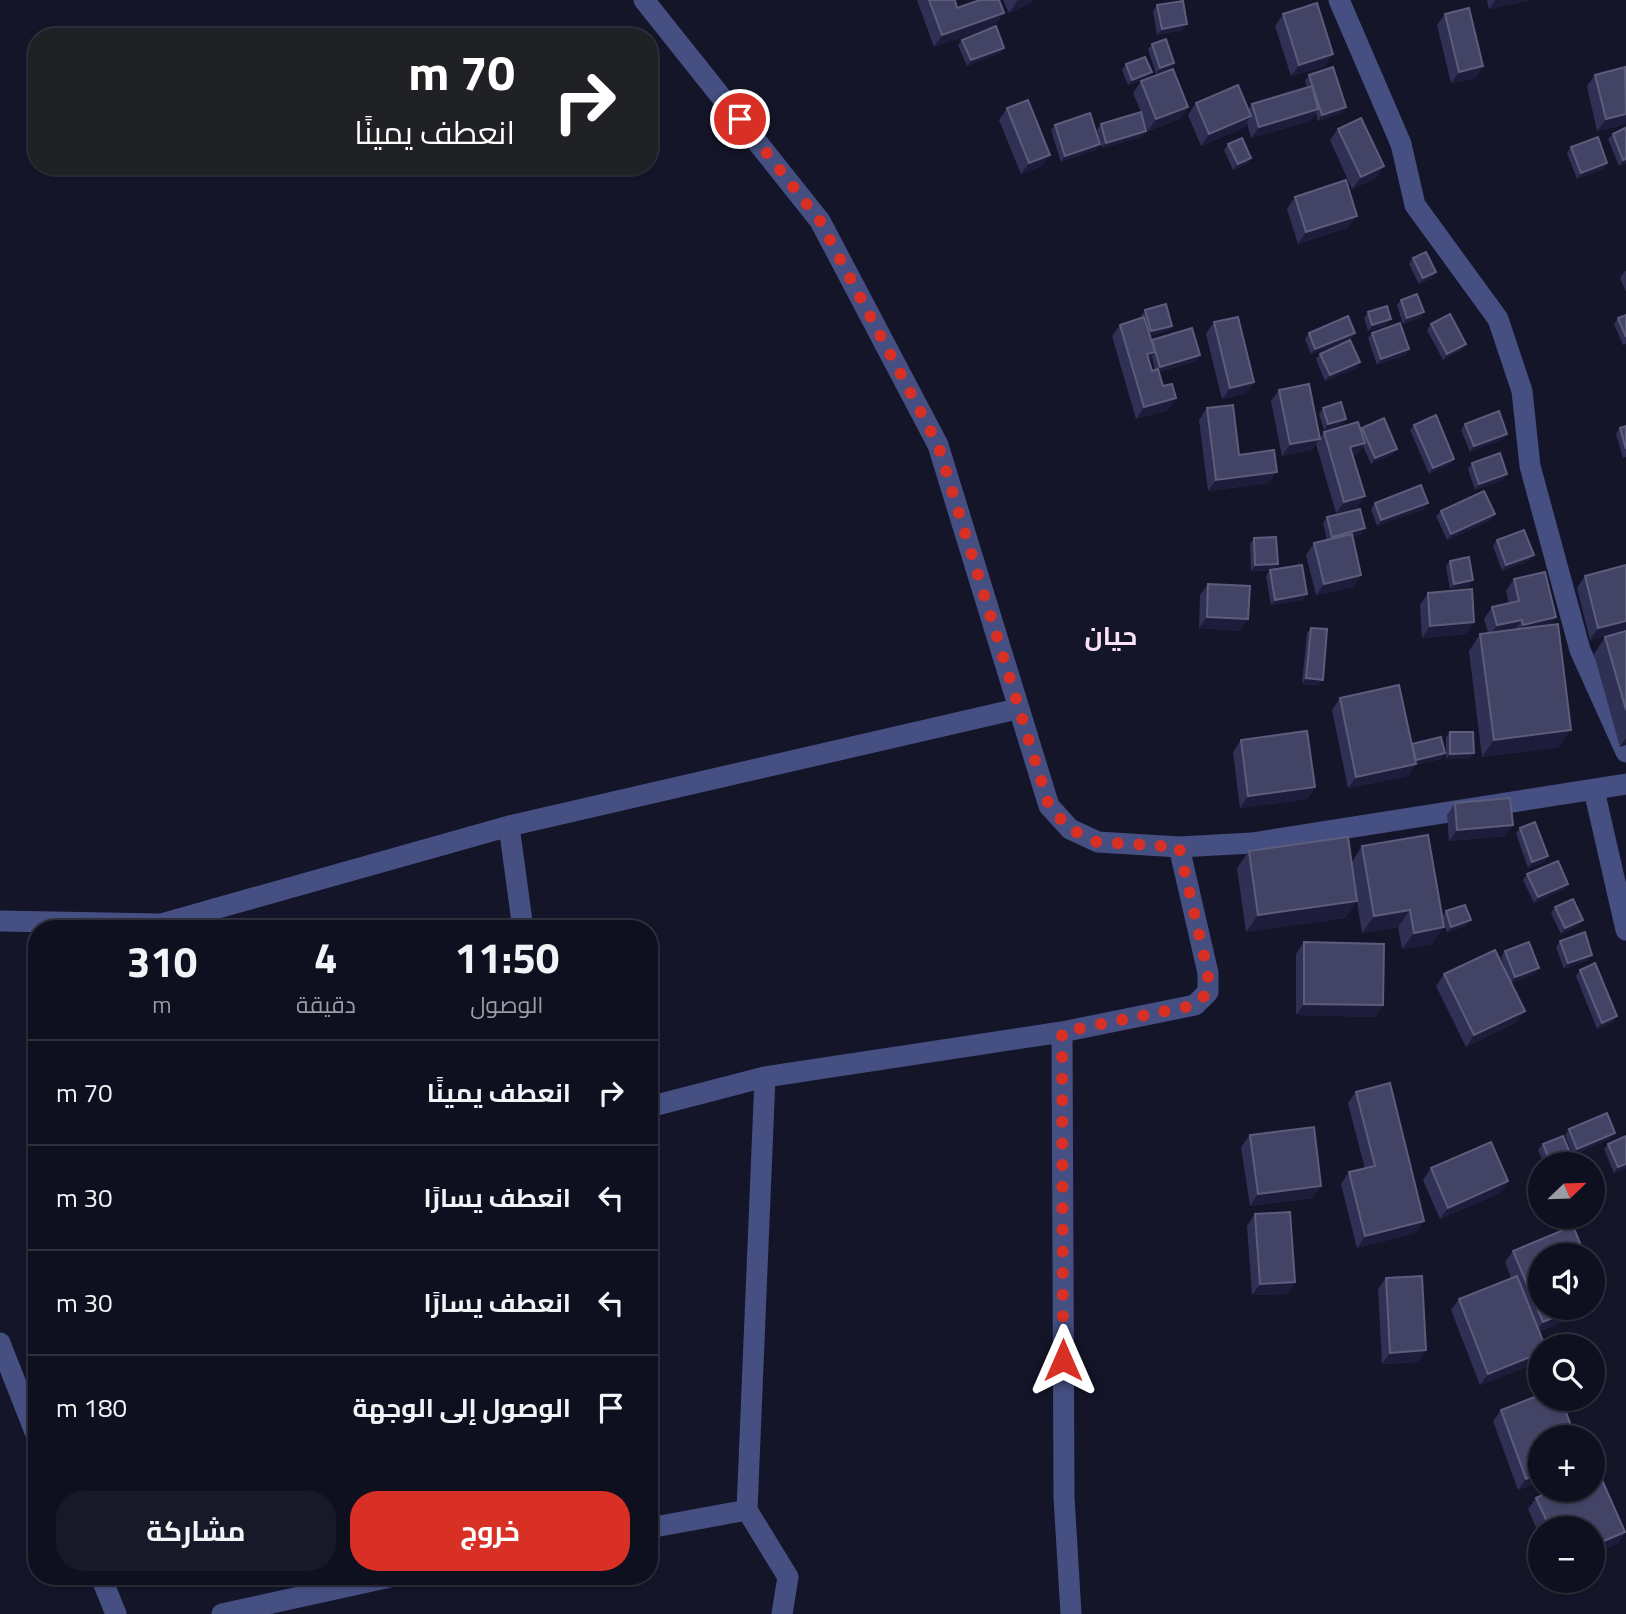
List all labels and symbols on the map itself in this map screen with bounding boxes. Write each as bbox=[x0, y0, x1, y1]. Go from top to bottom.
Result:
pin bbox=[710, 89, 770, 149]
district label: حيان bbox=[1085, 616, 1137, 655]
north arrow bbox=[1528, 1152, 1605, 1228]
position arrow bbox=[1026, 1323, 1100, 1397]

